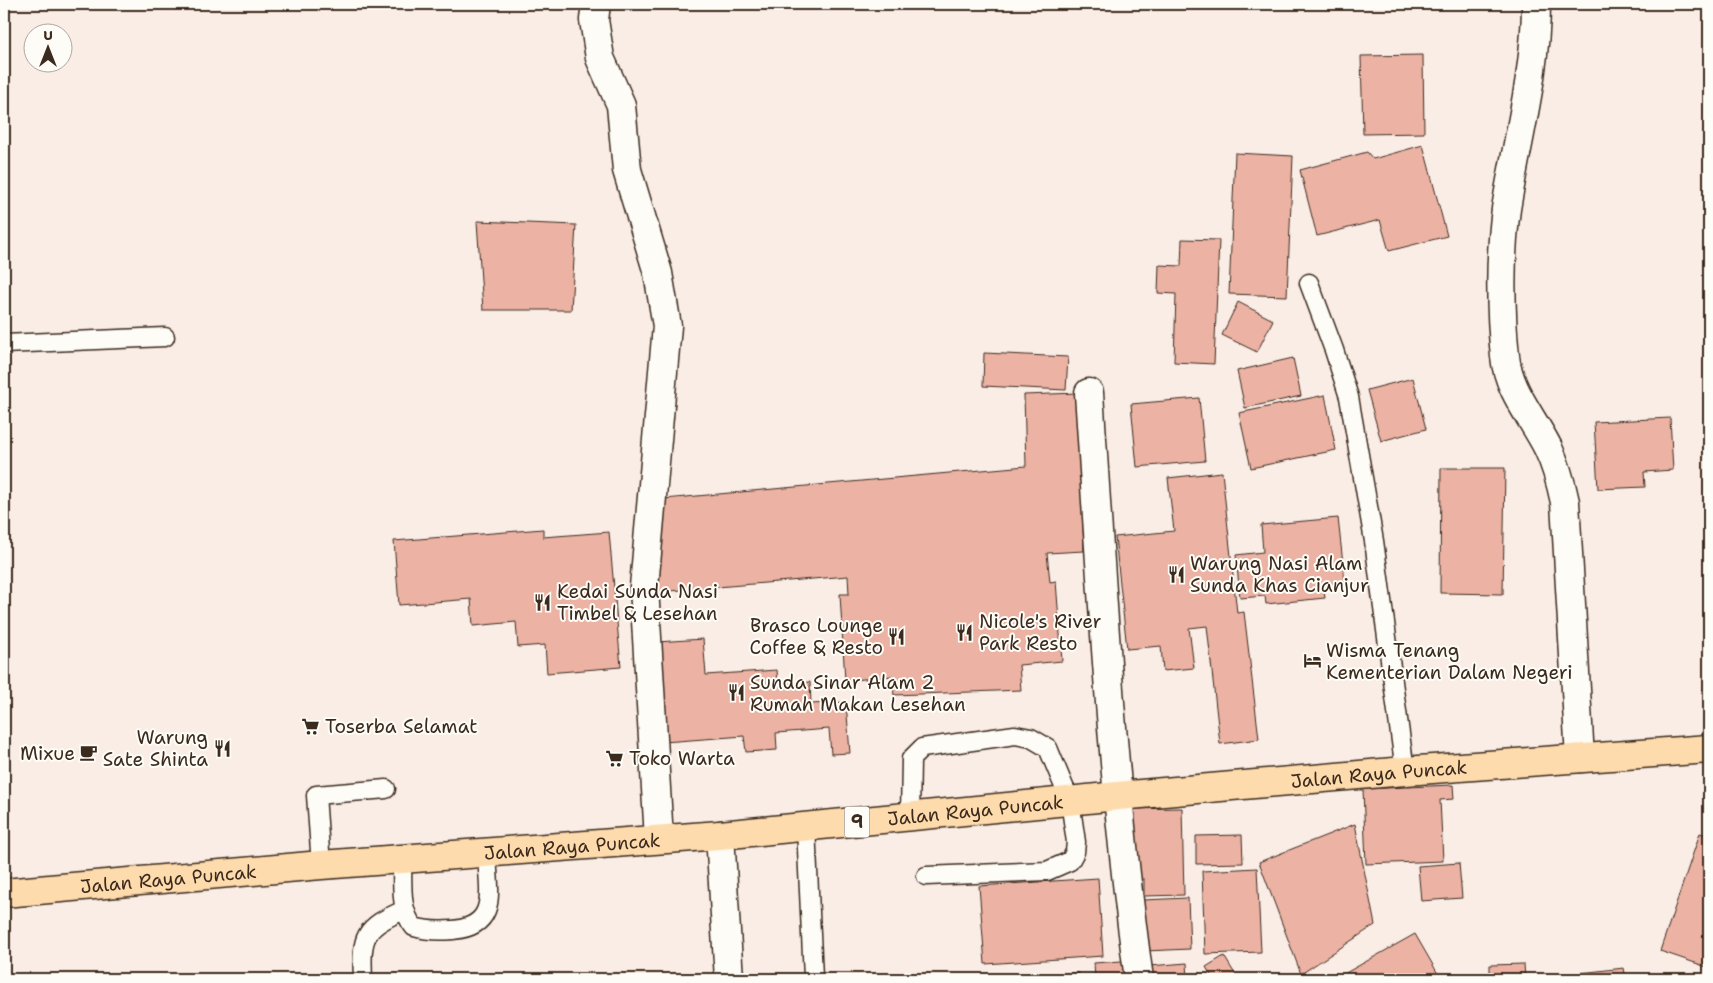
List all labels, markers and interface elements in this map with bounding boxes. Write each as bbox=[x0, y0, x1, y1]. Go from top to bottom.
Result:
north arrow bbox=[22, 22, 72, 72]
text: U bbox=[43, 26, 53, 44]
place label: Warung Nasi Alam Sunda Khas Cianjur bbox=[1190, 551, 1369, 598]
restaurant icon: Warung Nasi Alam Sunda Khas Cianjur bbox=[1166, 564, 1186, 584]
place label: Kedai Sunda Nasi Timbel & Lesehan bbox=[557, 579, 718, 626]
restaurant icon: Kedai Sunda Nasi Timbel & Lesehan bbox=[533, 592, 553, 612]
place label: Nicole's River Park Resto bbox=[979, 609, 1102, 656]
place label: Brasco Lounge Coffee & Resto bbox=[750, 613, 883, 660]
restaurant icon: Nicole's River Park Resto bbox=[955, 622, 975, 642]
restaurant icon: Brasco Lounge Coffee & Resto bbox=[887, 626, 907, 646]
place label: Wisma Tenang Kementerian Dalam Negeri bbox=[1326, 638, 1573, 685]
hotel icon: Wisma Tenang Kementerian Dalam Negeri bbox=[1302, 651, 1322, 671]
place label: Sunda Sinar Alam 2 Rumah Makan Lesehan bbox=[750, 670, 966, 717]
restaurant icon: Sunda Sinar Alam 2 Rumah Makan Lesehan bbox=[726, 683, 746, 703]
place label: Toserba Selamat bbox=[325, 714, 478, 739]
supermarket icon: Toserba Selamat bbox=[301, 716, 321, 736]
place label: Warung Sate Shinta bbox=[103, 725, 208, 772]
restaurant icon: Warung Sate Shinta bbox=[212, 738, 232, 758]
place label: Mixue bbox=[20, 741, 75, 766]
cafe icon: Mixue bbox=[79, 743, 99, 763]
place label: Toko Warta bbox=[629, 746, 735, 771]
supermarket icon: Toko Warta bbox=[605, 748, 625, 768]
street label: Jalan Raya Puncak bbox=[1289, 754, 1468, 793]
street label: Jalan Raya Puncak bbox=[886, 789, 1065, 831]
road number: 9 bbox=[844, 806, 870, 838]
street label: Jalan Raya Puncak bbox=[483, 827, 661, 865]
street label: Jalan Raya Puncak bbox=[79, 858, 258, 899]

